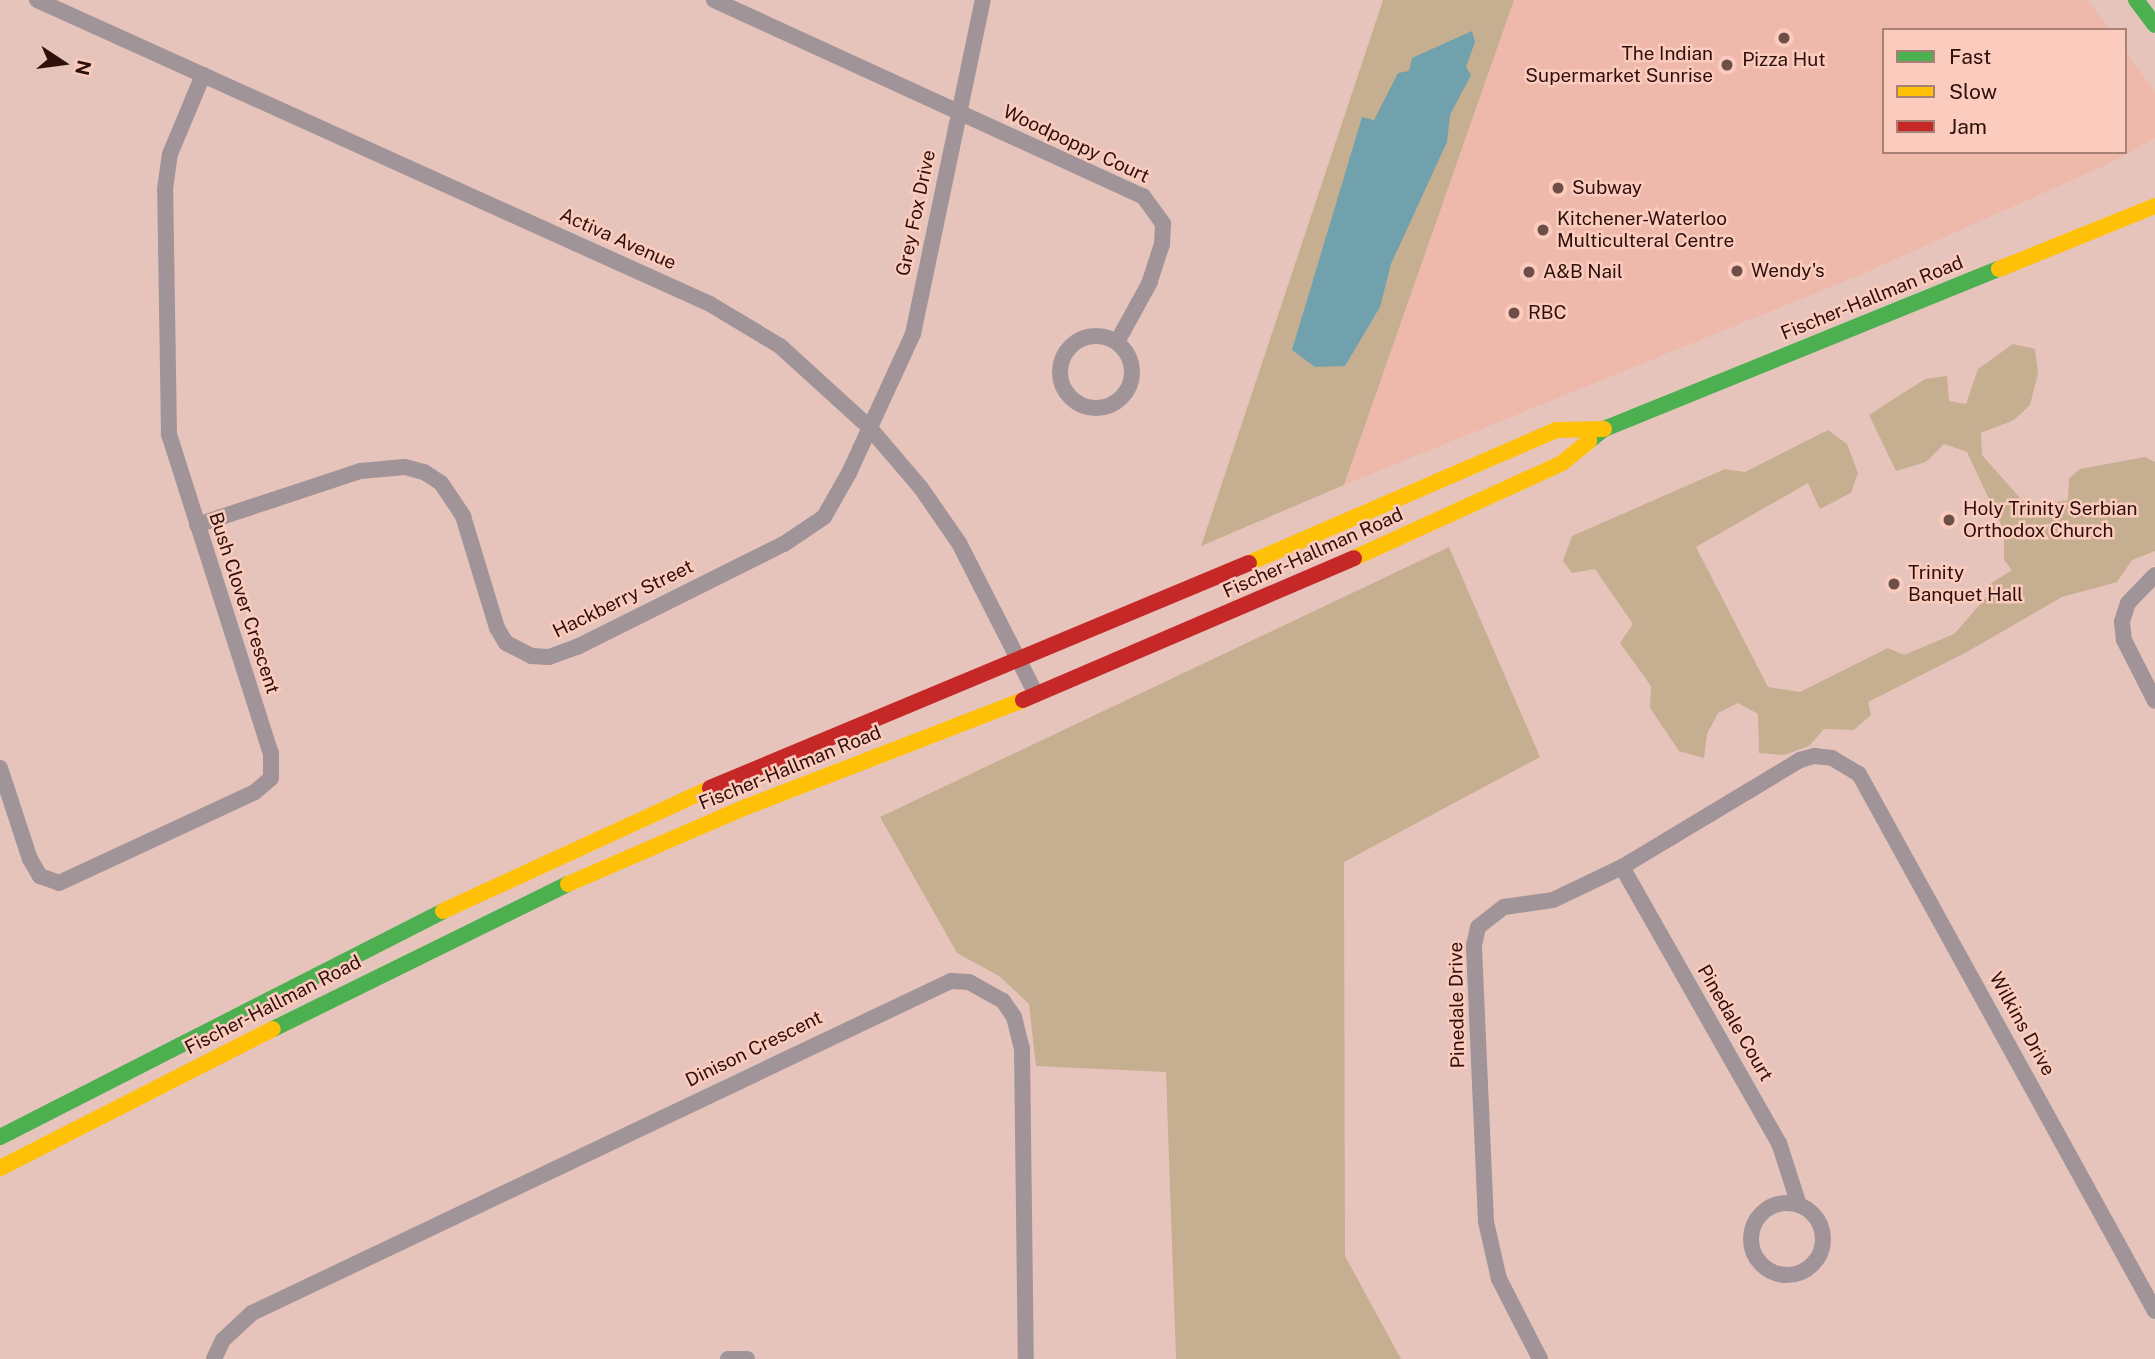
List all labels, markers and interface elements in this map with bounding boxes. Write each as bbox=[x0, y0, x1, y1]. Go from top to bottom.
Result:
north arrow bbox=[28, 28, 98, 98]
legend bbox=[1882, 28, 2127, 154]
marker: Pizza Hut bbox=[1776, 30, 1792, 46]
place label: The Indian Supermarket Sunrise bbox=[1525, 43, 1713, 87]
text: Fast bbox=[1949, 44, 1991, 69]
place label: Pizza Hut bbox=[1742, 49, 1826, 71]
marker: The Indian Supermarket Sunrise bbox=[1719, 57, 1735, 73]
text: N bbox=[71, 58, 96, 77]
text: Slow bbox=[1949, 79, 1997, 104]
street label: Woodpoppy Court bbox=[999, 100, 1153, 188]
text: Jam bbox=[1949, 114, 1987, 139]
street label: Grey Fox Drive bbox=[891, 148, 941, 278]
place label: Subway bbox=[1572, 177, 1642, 199]
marker: Subway bbox=[1550, 180, 1566, 196]
street label: Activa Avenue bbox=[556, 203, 680, 275]
place label: Kitchener-Waterloo Multiculteral Centre bbox=[1557, 208, 1734, 252]
marker: Kitchener-Waterloo Multiculteral Centre bbox=[1535, 222, 1551, 238]
street label: Fischer-Hallman Road bbox=[1777, 251, 1967, 345]
place label: Wendy's bbox=[1751, 260, 1825, 282]
place label: A&B Nail bbox=[1543, 261, 1623, 283]
marker: Wendy's bbox=[1729, 263, 1745, 279]
marker: A&B Nail bbox=[1521, 264, 1537, 280]
place label: RBC bbox=[1528, 302, 1567, 324]
marker: RBC bbox=[1506, 305, 1522, 321]
place label: Holy Trinity Serbian Orthodox Church bbox=[1963, 498, 2137, 542]
street label: Fischer-Hallman Road bbox=[1219, 503, 1407, 603]
street label: Bush Clover Crescent bbox=[204, 509, 284, 697]
marker: Holy Trinity Serbian Orthodox Church bbox=[1941, 512, 1957, 528]
street label: Hackberry Street bbox=[549, 555, 697, 643]
place label: Trinity Banquet Hall bbox=[1908, 562, 2023, 606]
marker: Trinity Banquet Hall bbox=[1886, 576, 1902, 592]
street label: Fischer-Hallman Road bbox=[695, 721, 885, 815]
street label: Pinedale Drive bbox=[1444, 942, 1470, 1068]
street label: Fischer-Hallman Road bbox=[181, 951, 365, 1059]
street label: Pinedale Court bbox=[1692, 961, 1778, 1085]
street label: Wilkins Drive bbox=[1984, 968, 2060, 1080]
street label: Dinison Crescent bbox=[682, 1006, 826, 1092]

